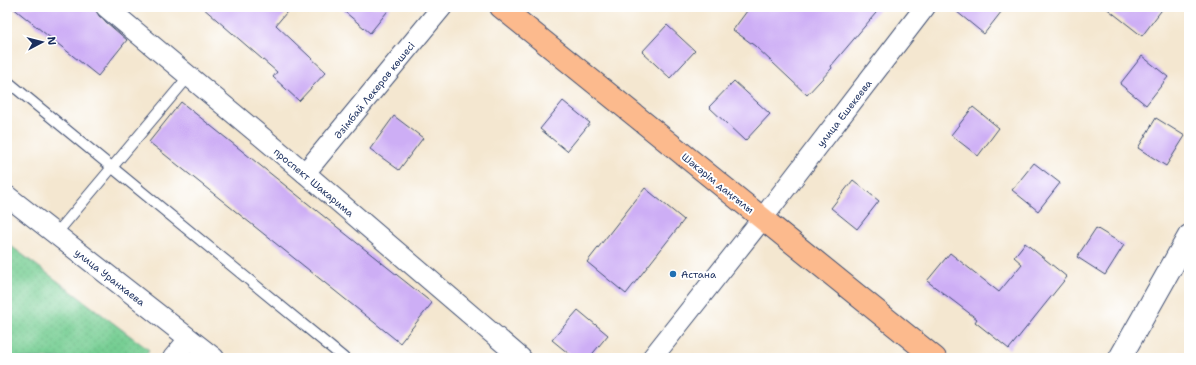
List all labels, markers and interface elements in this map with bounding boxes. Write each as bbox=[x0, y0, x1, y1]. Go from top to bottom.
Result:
north arrow bbox=[22, 22, 62, 62]
text: N bbox=[43, 36, 59, 46]
street label: Әзімбай Лекеров көшесі bbox=[331, 39, 418, 141]
street label: улица Ешекеева bbox=[814, 76, 875, 150]
street label: проспект Шакарима bbox=[271, 145, 357, 220]
street label: Шәкәрім даңғылы bbox=[679, 150, 756, 216]
street label: улица Уранхаева bbox=[72, 246, 148, 309]
place label: Астана bbox=[681, 268, 717, 281]
marker: Астана bbox=[668, 269, 678, 279]

